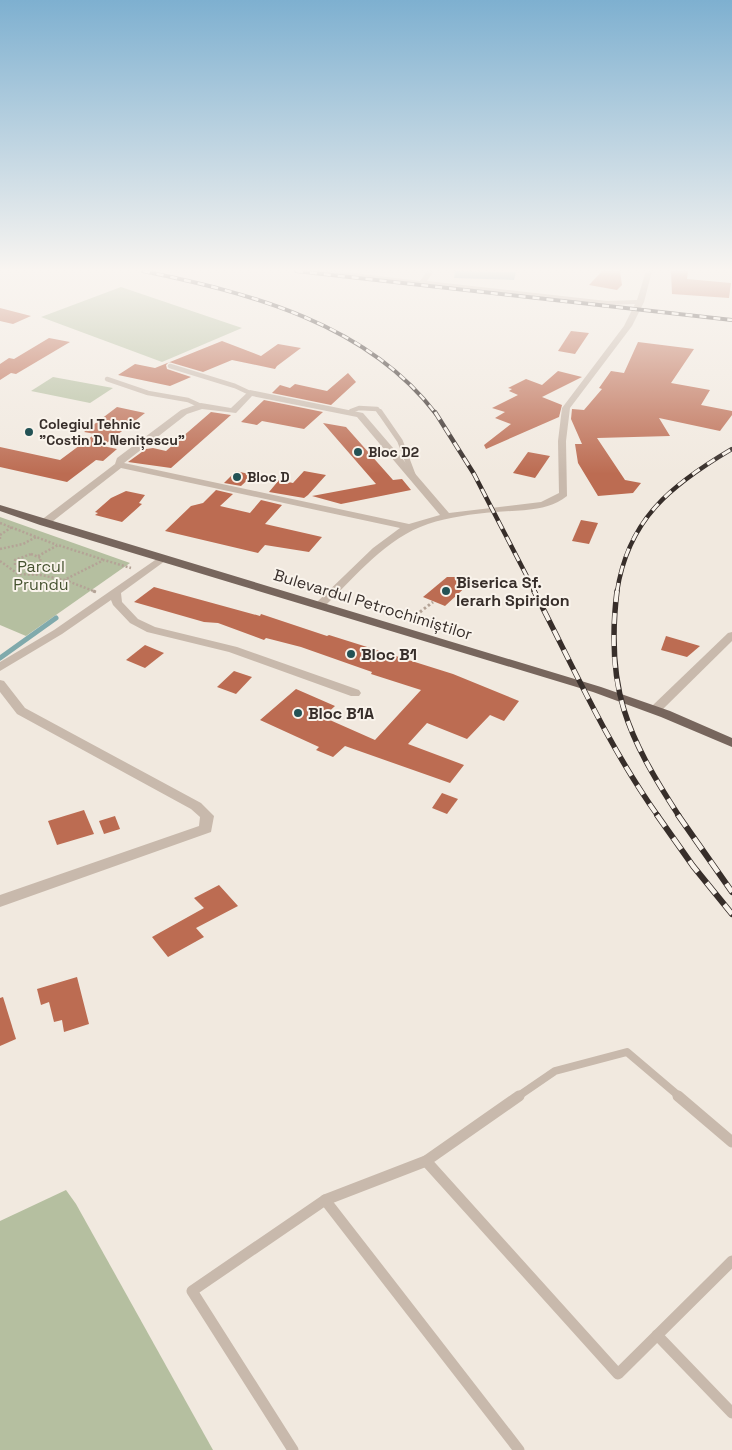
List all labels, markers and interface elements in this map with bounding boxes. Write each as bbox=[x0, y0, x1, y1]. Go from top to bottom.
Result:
place label: Colegiul Tehnic "Costin D. Nenițescu" bbox=[39, 415, 185, 450]
marker: Colegiul Tehnic "Costin D. Nenițescu" bbox=[23, 426, 35, 438]
place label: Bloc D2 bbox=[368, 443, 419, 461]
marker: Bloc D2 bbox=[352, 446, 364, 458]
place label: Bloc D bbox=[247, 468, 290, 486]
marker: Bloc D bbox=[231, 471, 243, 483]
park label: Parcul Prundu bbox=[13, 556, 69, 595]
street label: Bulevardul Petrochimiștilor bbox=[271, 564, 475, 645]
place label: Biserica Sf. Ierarh Spiridon bbox=[456, 572, 570, 611]
marker: Biserica Sf. Ierarh Spiridon bbox=[440, 585, 452, 597]
place label: Bloc B1 bbox=[361, 644, 417, 665]
marker: Bloc B1 bbox=[345, 648, 357, 660]
place label: Bloc B1A bbox=[308, 703, 374, 724]
marker: Bloc B1A bbox=[292, 707, 304, 719]

